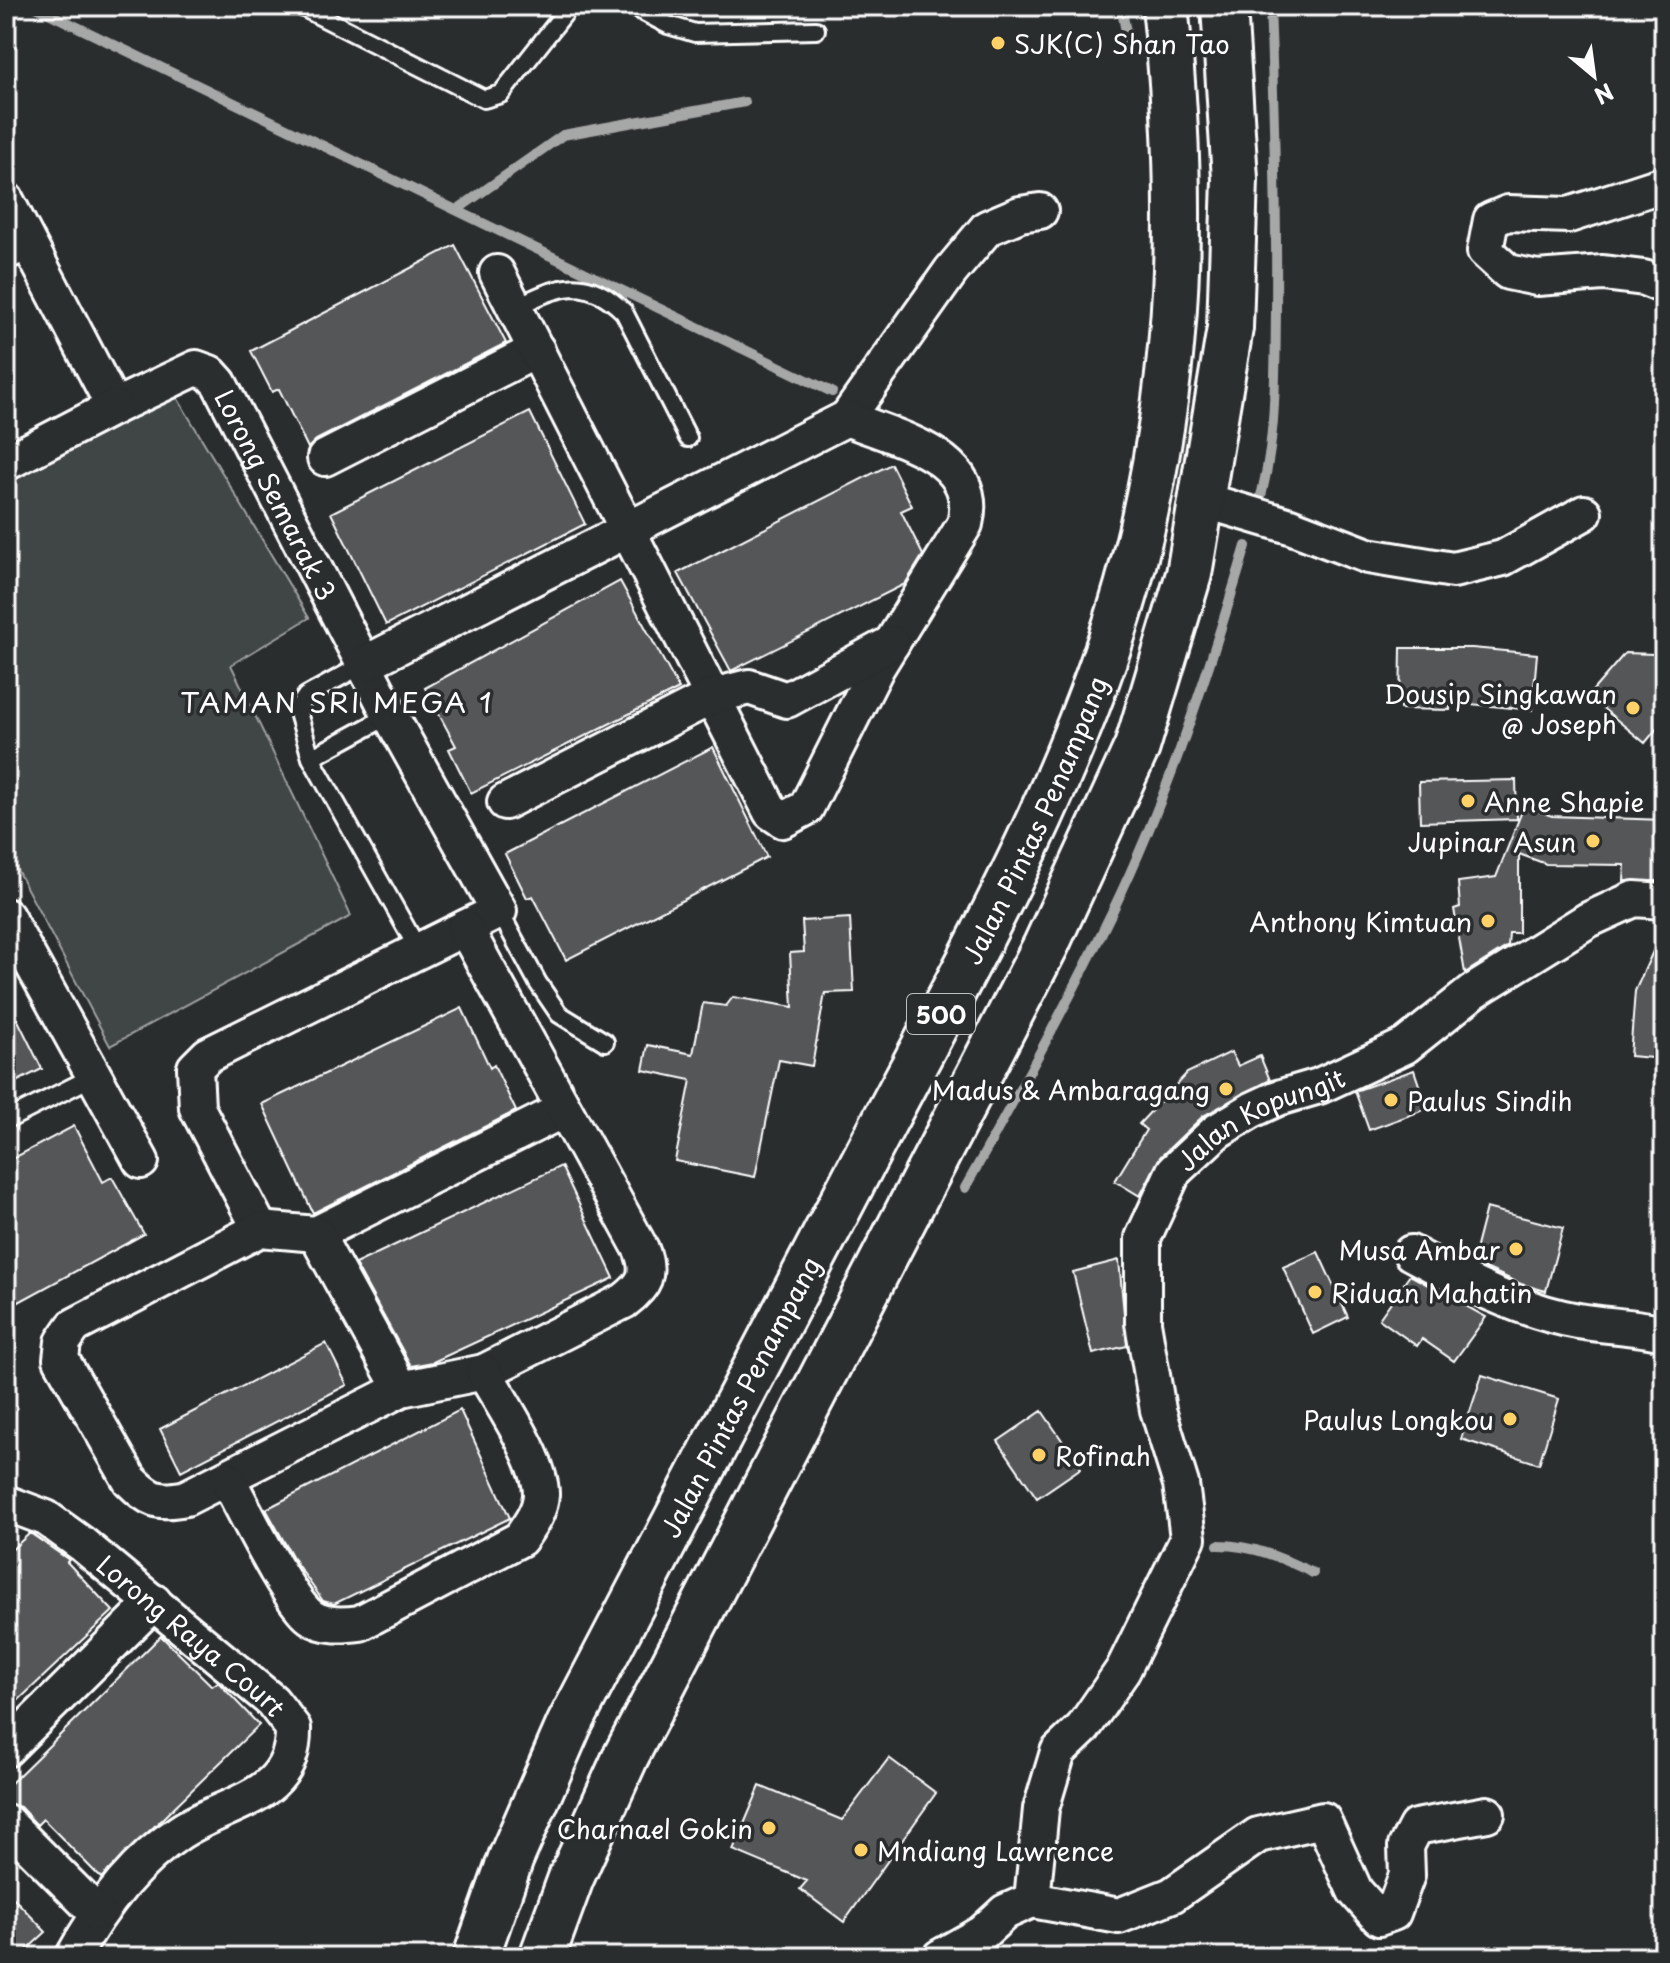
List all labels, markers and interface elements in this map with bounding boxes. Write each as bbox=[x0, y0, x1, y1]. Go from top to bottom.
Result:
place label: SJK(C) Shan Tao bbox=[1014, 24, 1230, 63]
marker: SJK(C) Shan Tao bbox=[989, 34, 1007, 52]
north arrow bbox=[1554, 36, 1634, 116]
text: N bbox=[1589, 76, 1620, 113]
street label: Lorong Semarak 3 bbox=[206, 382, 347, 607]
street label: Jalan Pintas Penampang bbox=[952, 671, 1116, 971]
place label: Dousip Singkawan @ Joseph bbox=[1384, 674, 1617, 743]
district label: TAMAN SRI MEGA 1 bbox=[180, 680, 494, 723]
marker: Dousip Singkawan @ Joseph bbox=[1624, 699, 1642, 717]
place label: Anne Shapie bbox=[1484, 782, 1644, 821]
marker: Anne Shapie bbox=[1459, 792, 1477, 810]
place label: Jupinar Asun bbox=[1408, 822, 1577, 861]
marker: Jupinar Asun bbox=[1584, 832, 1602, 850]
place label: Anthony Kimtuan bbox=[1249, 902, 1472, 941]
marker: Anthony Kimtuan bbox=[1479, 912, 1497, 930]
road number: 500 bbox=[907, 994, 975, 1034]
street label: Jalan Kopungit bbox=[1167, 1057, 1351, 1180]
place label: Madus & Ambaragang bbox=[932, 1070, 1210, 1109]
marker: Madus & Ambaragang bbox=[1217, 1080, 1235, 1098]
place label: Paulus Sindih bbox=[1407, 1081, 1573, 1120]
marker: Paulus Sindih bbox=[1382, 1091, 1400, 1109]
place label: Musa Ambar bbox=[1338, 1230, 1500, 1269]
marker: Musa Ambar bbox=[1507, 1240, 1525, 1258]
street label: Jalan Pintas Penampang bbox=[650, 1249, 829, 1544]
place label: Riduan Mahatin bbox=[1331, 1273, 1532, 1312]
marker: Riduan Mahatin bbox=[1306, 1283, 1324, 1301]
place label: Paulus Longkou bbox=[1303, 1400, 1494, 1439]
marker: Paulus Longkou bbox=[1501, 1410, 1519, 1428]
place label: Rofinah bbox=[1055, 1436, 1151, 1475]
marker: Rofinah bbox=[1030, 1446, 1048, 1464]
street label: Lorong Raya Court bbox=[89, 1545, 296, 1724]
place label: Charnael Gokin bbox=[557, 1809, 753, 1848]
marker: Charnael Gokin bbox=[760, 1819, 778, 1837]
place label: Mndiang Lawrence bbox=[877, 1831, 1114, 1870]
marker: Mndiang Lawrence bbox=[852, 1841, 870, 1859]

